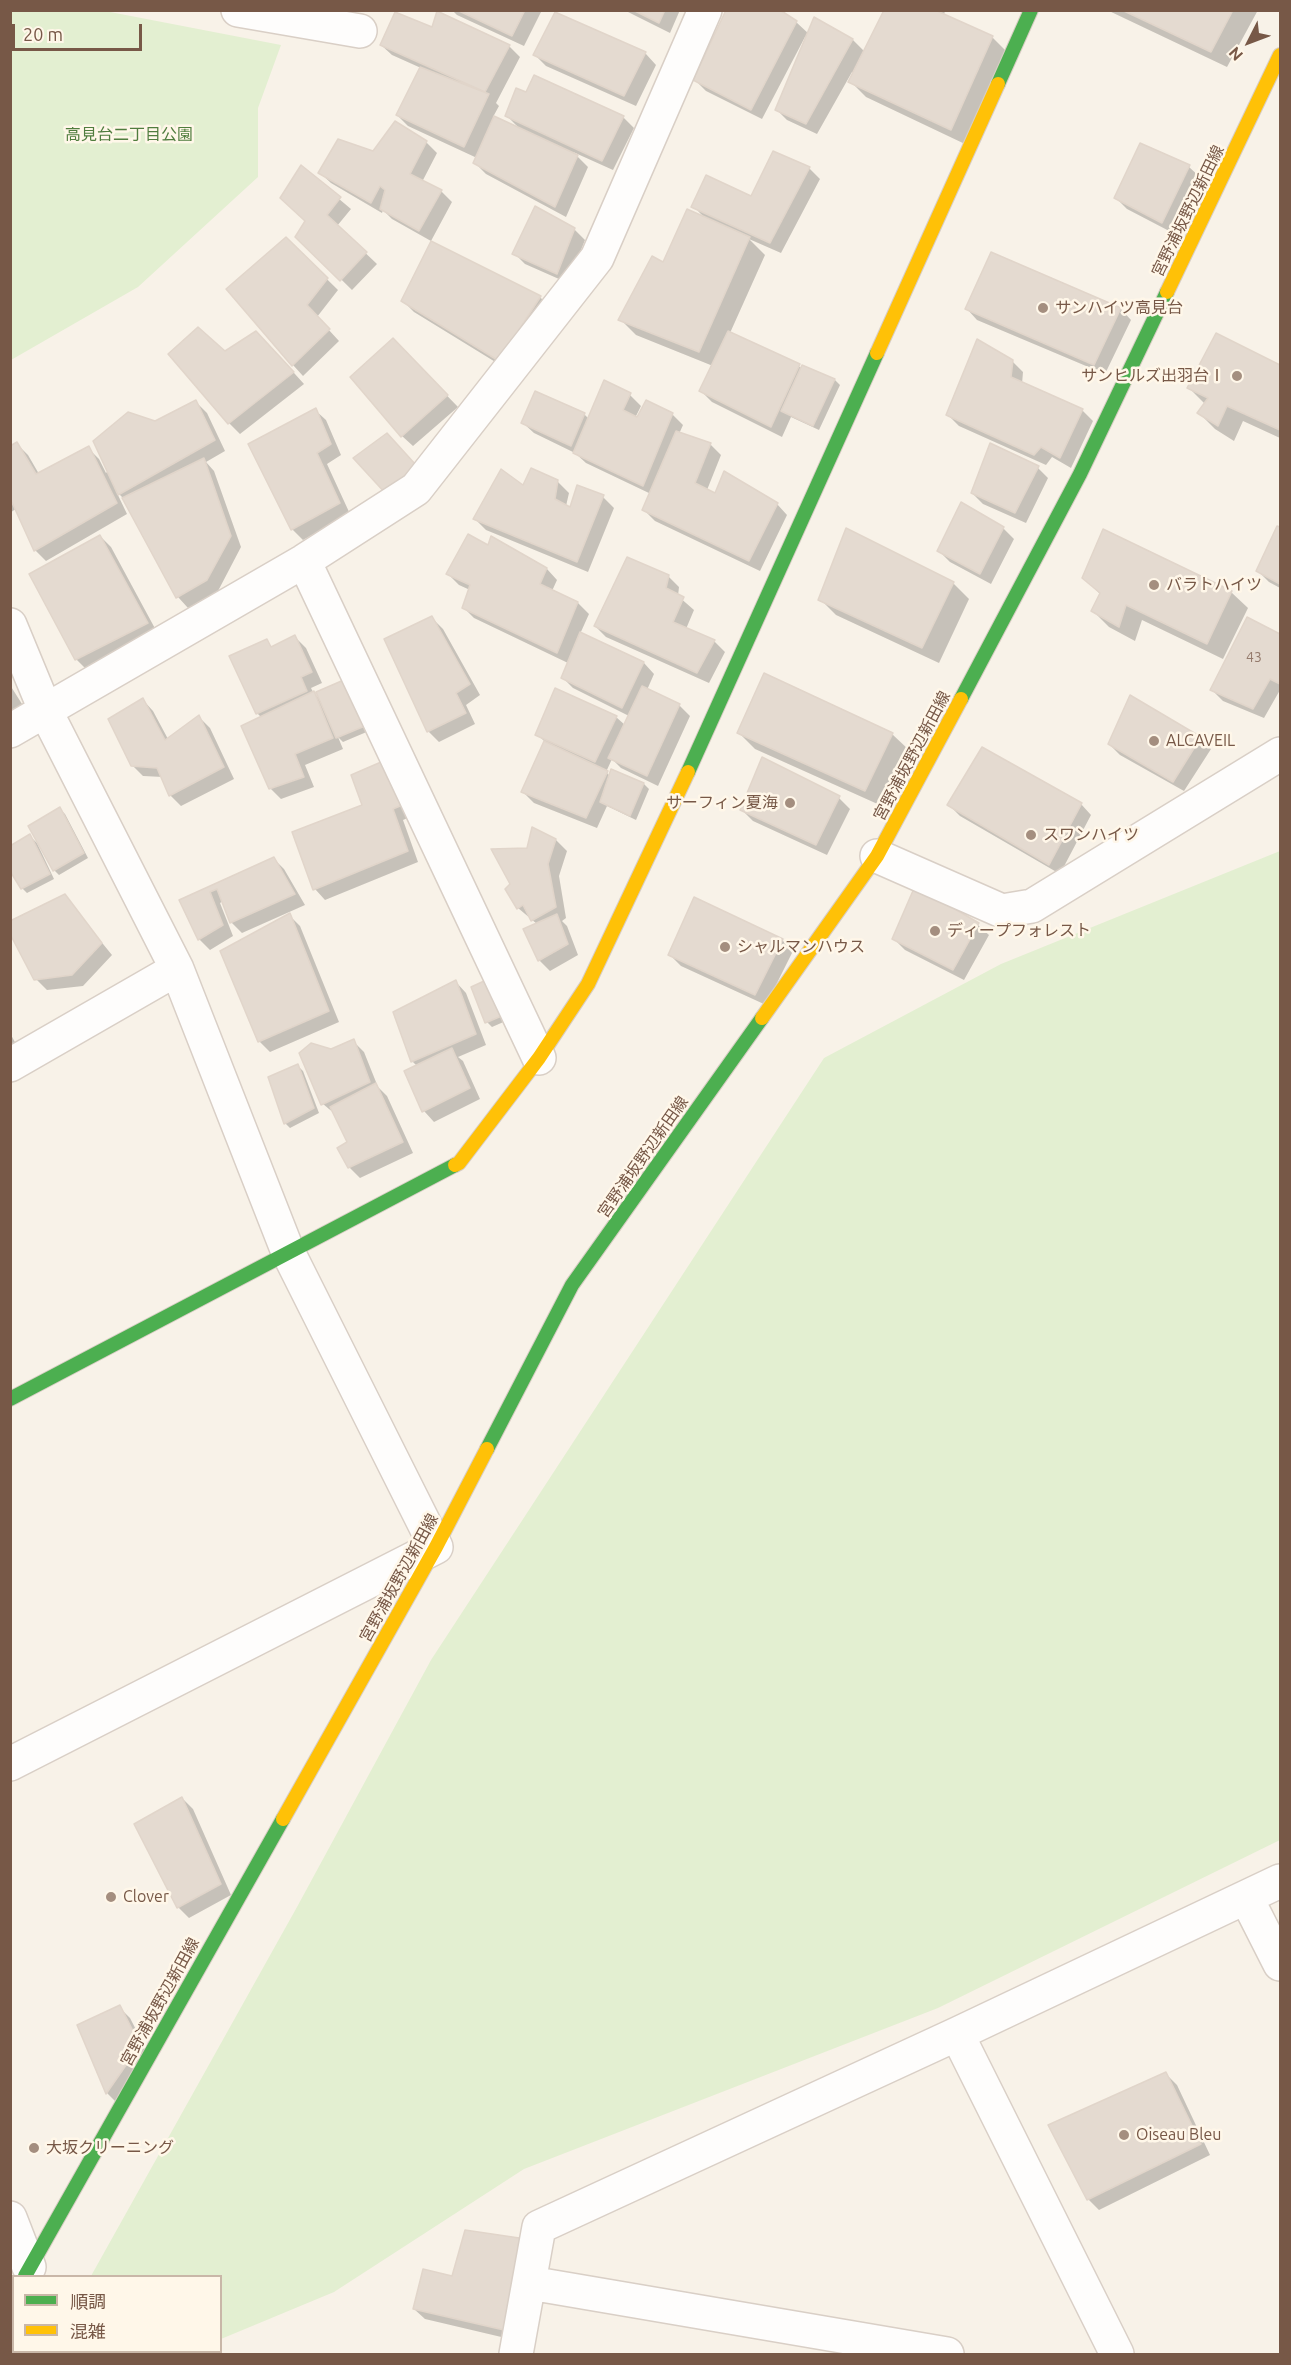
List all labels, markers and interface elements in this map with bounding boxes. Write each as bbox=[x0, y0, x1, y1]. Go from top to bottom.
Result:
scale bar bbox=[15, 12, 146, 50]
north arrow bbox=[1219, 12, 1279, 72]
text: 20 m bbox=[23, 24, 63, 44]
text: N bbox=[1225, 44, 1246, 65]
park label: 高見台二丁目公園 bbox=[65, 125, 193, 145]
street label: 宮野浦坂野辺新田線 bbox=[1148, 142, 1228, 280]
place label: サンハイツ高見台 bbox=[1055, 298, 1183, 318]
marker: サンハイツ高見台 bbox=[1036, 301, 1050, 315]
place label: サンヒルズ出羽台Ⅰ bbox=[1081, 366, 1225, 386]
marker: サンヒルズ出羽台Ⅰ bbox=[1230, 369, 1244, 383]
place label: バラトハイツ bbox=[1166, 575, 1262, 595]
marker: バラトハイツ bbox=[1147, 578, 1161, 592]
house number: 43 bbox=[1246, 649, 1262, 665]
street label: 宮野浦坂野辺新田線 bbox=[870, 688, 954, 824]
place label: ALCAVEIL bbox=[1166, 731, 1235, 751]
marker: ALCAVEIL bbox=[1147, 734, 1161, 748]
place label: サーフィン夏海 bbox=[666, 793, 778, 813]
marker: サーフィン夏海 bbox=[783, 796, 797, 810]
place label: スワンハイツ bbox=[1043, 825, 1139, 845]
marker: スワンハイツ bbox=[1024, 828, 1038, 842]
place label: ディープフォレスト bbox=[947, 921, 1091, 941]
marker: ディープフォレスト bbox=[928, 924, 942, 938]
place label: シャルマンハウス bbox=[737, 937, 865, 957]
marker: シャルマンハウス bbox=[718, 940, 732, 954]
street label: 宮野浦坂野辺新田線 bbox=[594, 1093, 692, 1221]
street label: 宮野浦坂野辺新田線 bbox=[356, 1510, 442, 1646]
place label: Clover bbox=[123, 1887, 169, 1907]
marker: Clover bbox=[104, 1890, 118, 1904]
street label: 宮野浦坂野辺新田線 bbox=[117, 1934, 203, 2070]
place label: Oiseau Bleu bbox=[1136, 2125, 1221, 2145]
marker: Oiseau Bleu bbox=[1117, 2128, 1131, 2142]
place label: 大坂クリーニング bbox=[46, 2138, 174, 2158]
marker: 大坂クリーニング bbox=[27, 2141, 41, 2155]
legend bbox=[12, 2275, 222, 2353]
text: 順調 bbox=[70, 2291, 106, 2311]
text: 混雑 bbox=[70, 2321, 106, 2341]

